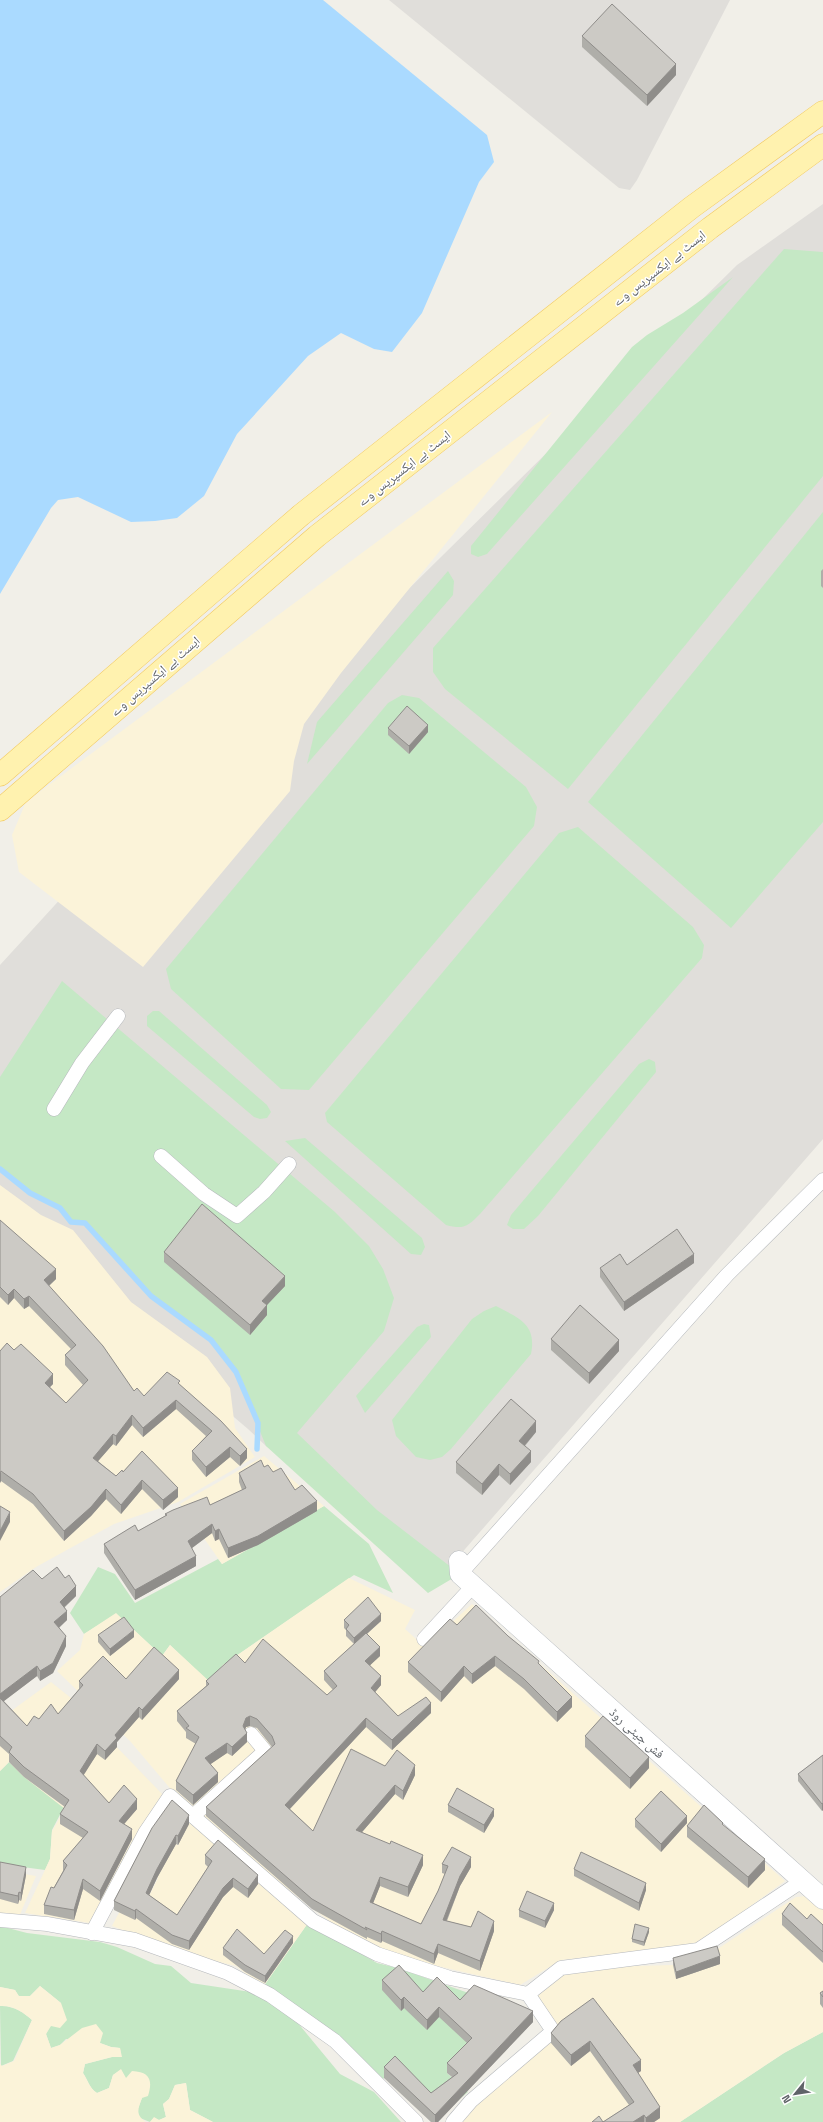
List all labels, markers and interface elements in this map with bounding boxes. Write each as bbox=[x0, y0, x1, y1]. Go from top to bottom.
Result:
street label: ایسٹ بے ایکسپریس وے bbox=[609, 226, 709, 310]
street label: ایسٹ بے ایکسپریس وے bbox=[354, 426, 454, 510]
street label: ایسٹ بے ایکسپریس وے bbox=[107, 632, 203, 720]
street label: فش جیٹی روڈ bbox=[606, 1704, 668, 1762]
north arrow bbox=[775, 2074, 815, 2114]
text: N bbox=[778, 2092, 794, 2106]

